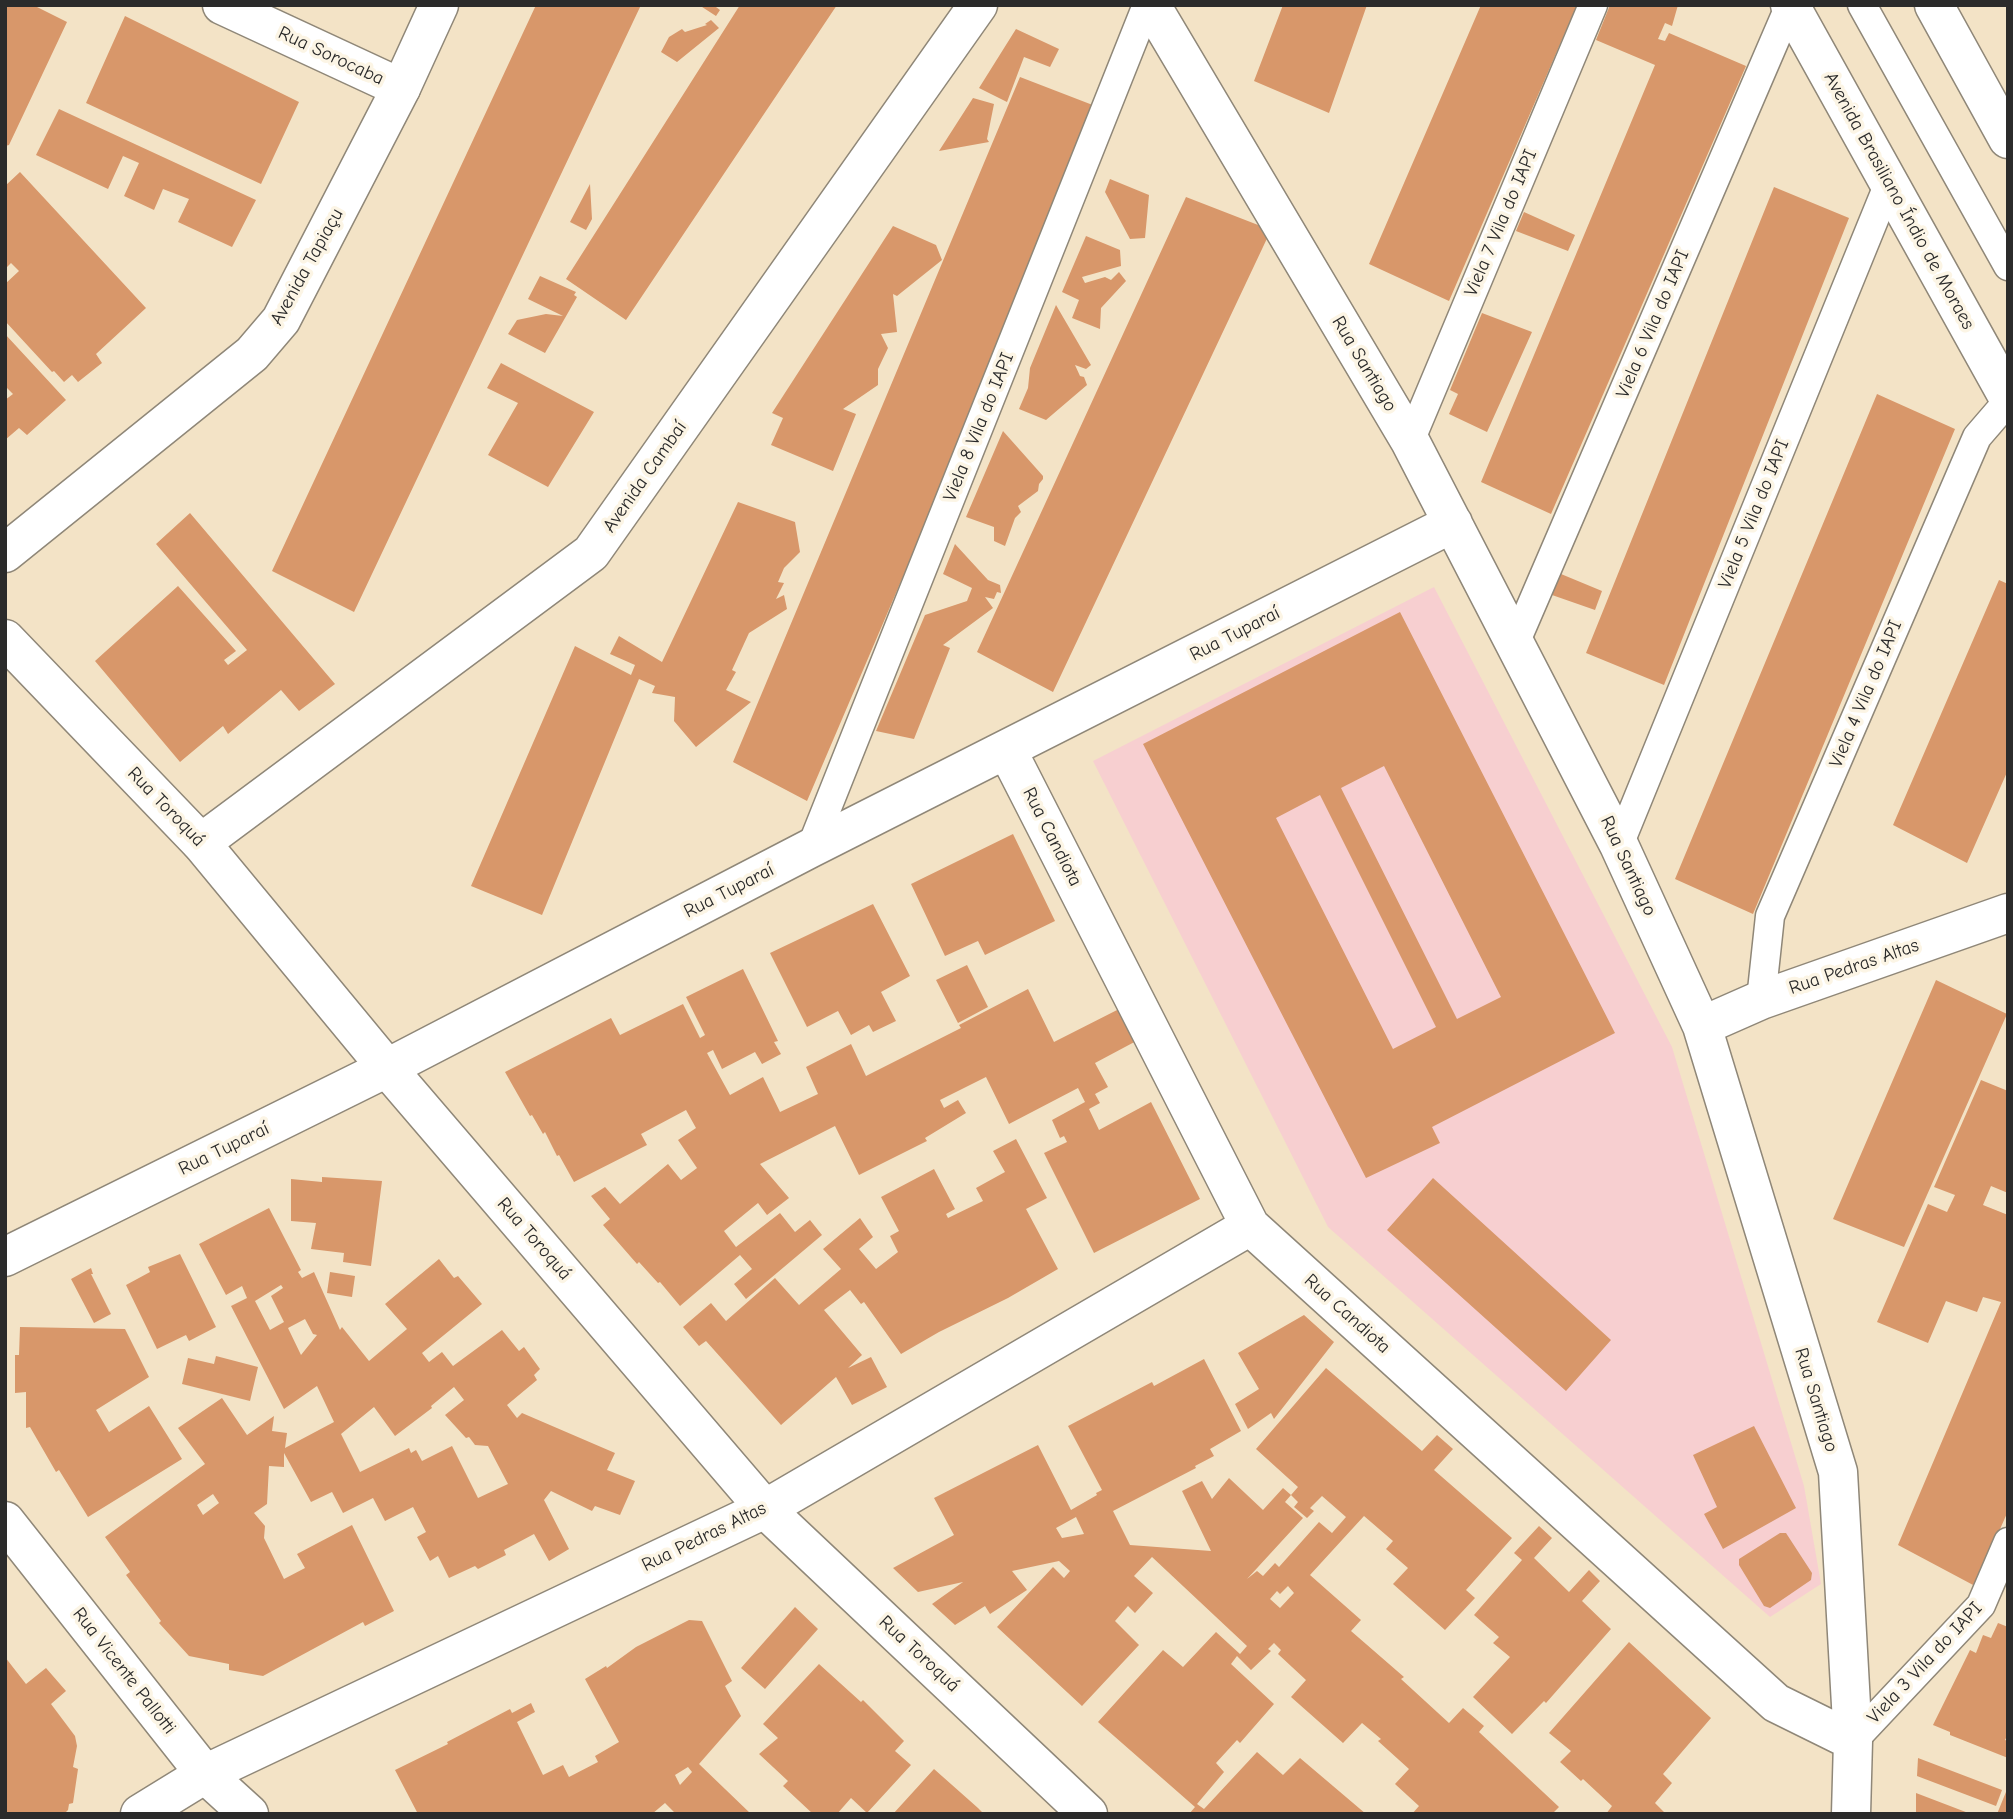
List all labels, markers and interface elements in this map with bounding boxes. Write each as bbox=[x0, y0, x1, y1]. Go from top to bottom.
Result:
street label: Rua Sorocaba bbox=[275, 22, 387, 90]
street label: Avenida Brasiliano Índio de Moraes bbox=[1819, 68, 1979, 334]
street label: Viela 7 Vila do IAPI bbox=[1460, 146, 1542, 300]
street label: Avenida Tapiaçu bbox=[265, 205, 349, 329]
street label: Viela 6 Vila do IAPI bbox=[1611, 246, 1695, 402]
street label: Rua Santiago bbox=[1327, 312, 1401, 416]
street label: Viela 8 Vila do IAPI bbox=[939, 349, 1019, 505]
street label: Avenida Cambaí bbox=[598, 417, 692, 537]
street label: Viela 5 Vila do IAPI bbox=[1714, 436, 1794, 592]
street label: Rua Tuparaí bbox=[1186, 602, 1284, 666]
street label: Viela 4 Vila do IAPI bbox=[1825, 617, 1907, 771]
street label: Rua Toroquá bbox=[122, 762, 210, 852]
street label: Rua Candiota bbox=[1017, 784, 1087, 890]
street label: Rua Santiago bbox=[1595, 812, 1661, 920]
street label: Rua Tuparaí bbox=[680, 859, 778, 923]
street label: Rua Pedras Altas bbox=[1786, 934, 1922, 1000]
street label: Rua Tuparaí bbox=[175, 1117, 273, 1181]
street label: Rua Toroquá bbox=[492, 1193, 576, 1285]
street label: Rua Candiota bbox=[1299, 1269, 1395, 1359]
street label: Rua Santiago bbox=[1789, 1345, 1843, 1455]
street label: Rua Pedras Altas bbox=[638, 1497, 770, 1577]
street label: Viela 3 Vila do IAPI bbox=[1863, 1597, 1987, 1729]
street label: Rua Vicente Pallotti bbox=[67, 1603, 181, 1739]
street label: Rua Toroquá bbox=[874, 1611, 964, 1697]

